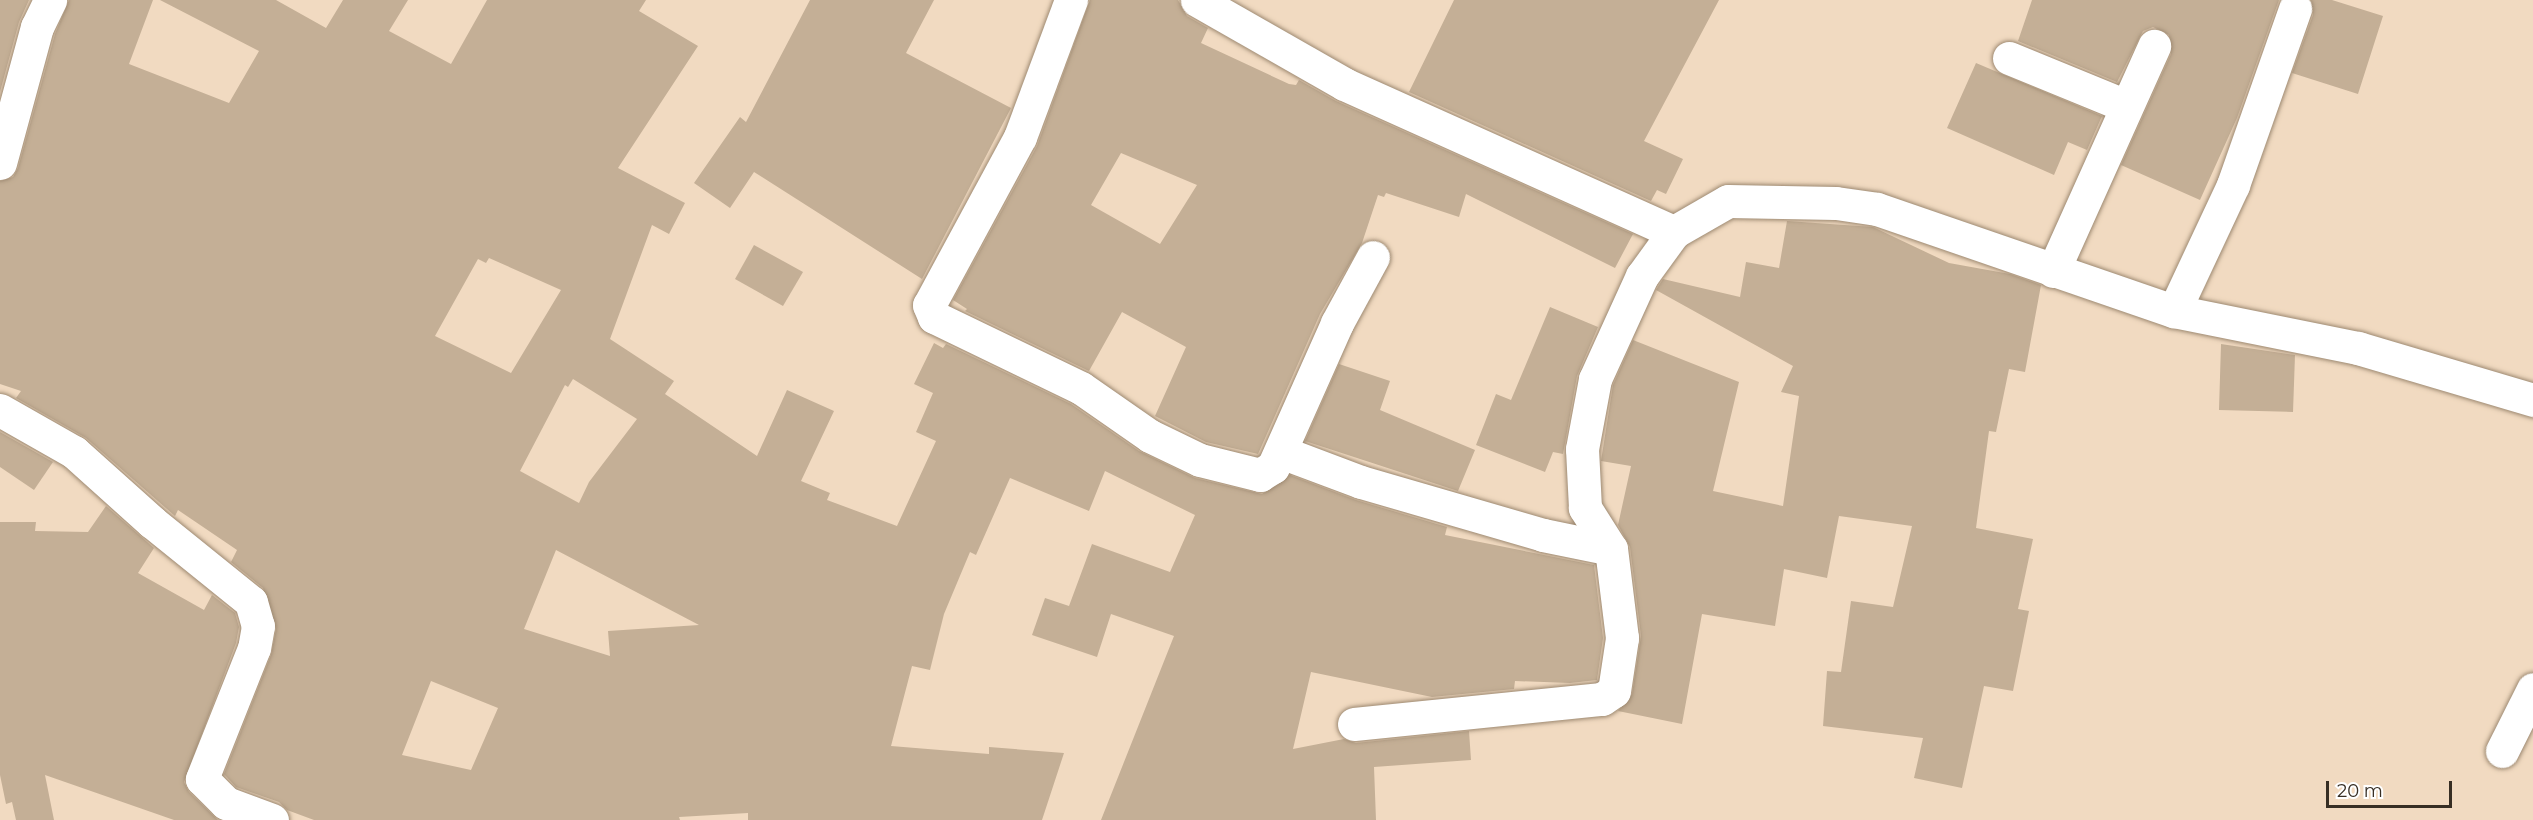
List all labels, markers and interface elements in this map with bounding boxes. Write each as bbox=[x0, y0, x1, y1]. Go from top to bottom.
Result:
scale bar bbox=[2329, 769, 2455, 807]
text: 20 m bbox=[2337, 780, 2383, 802]

